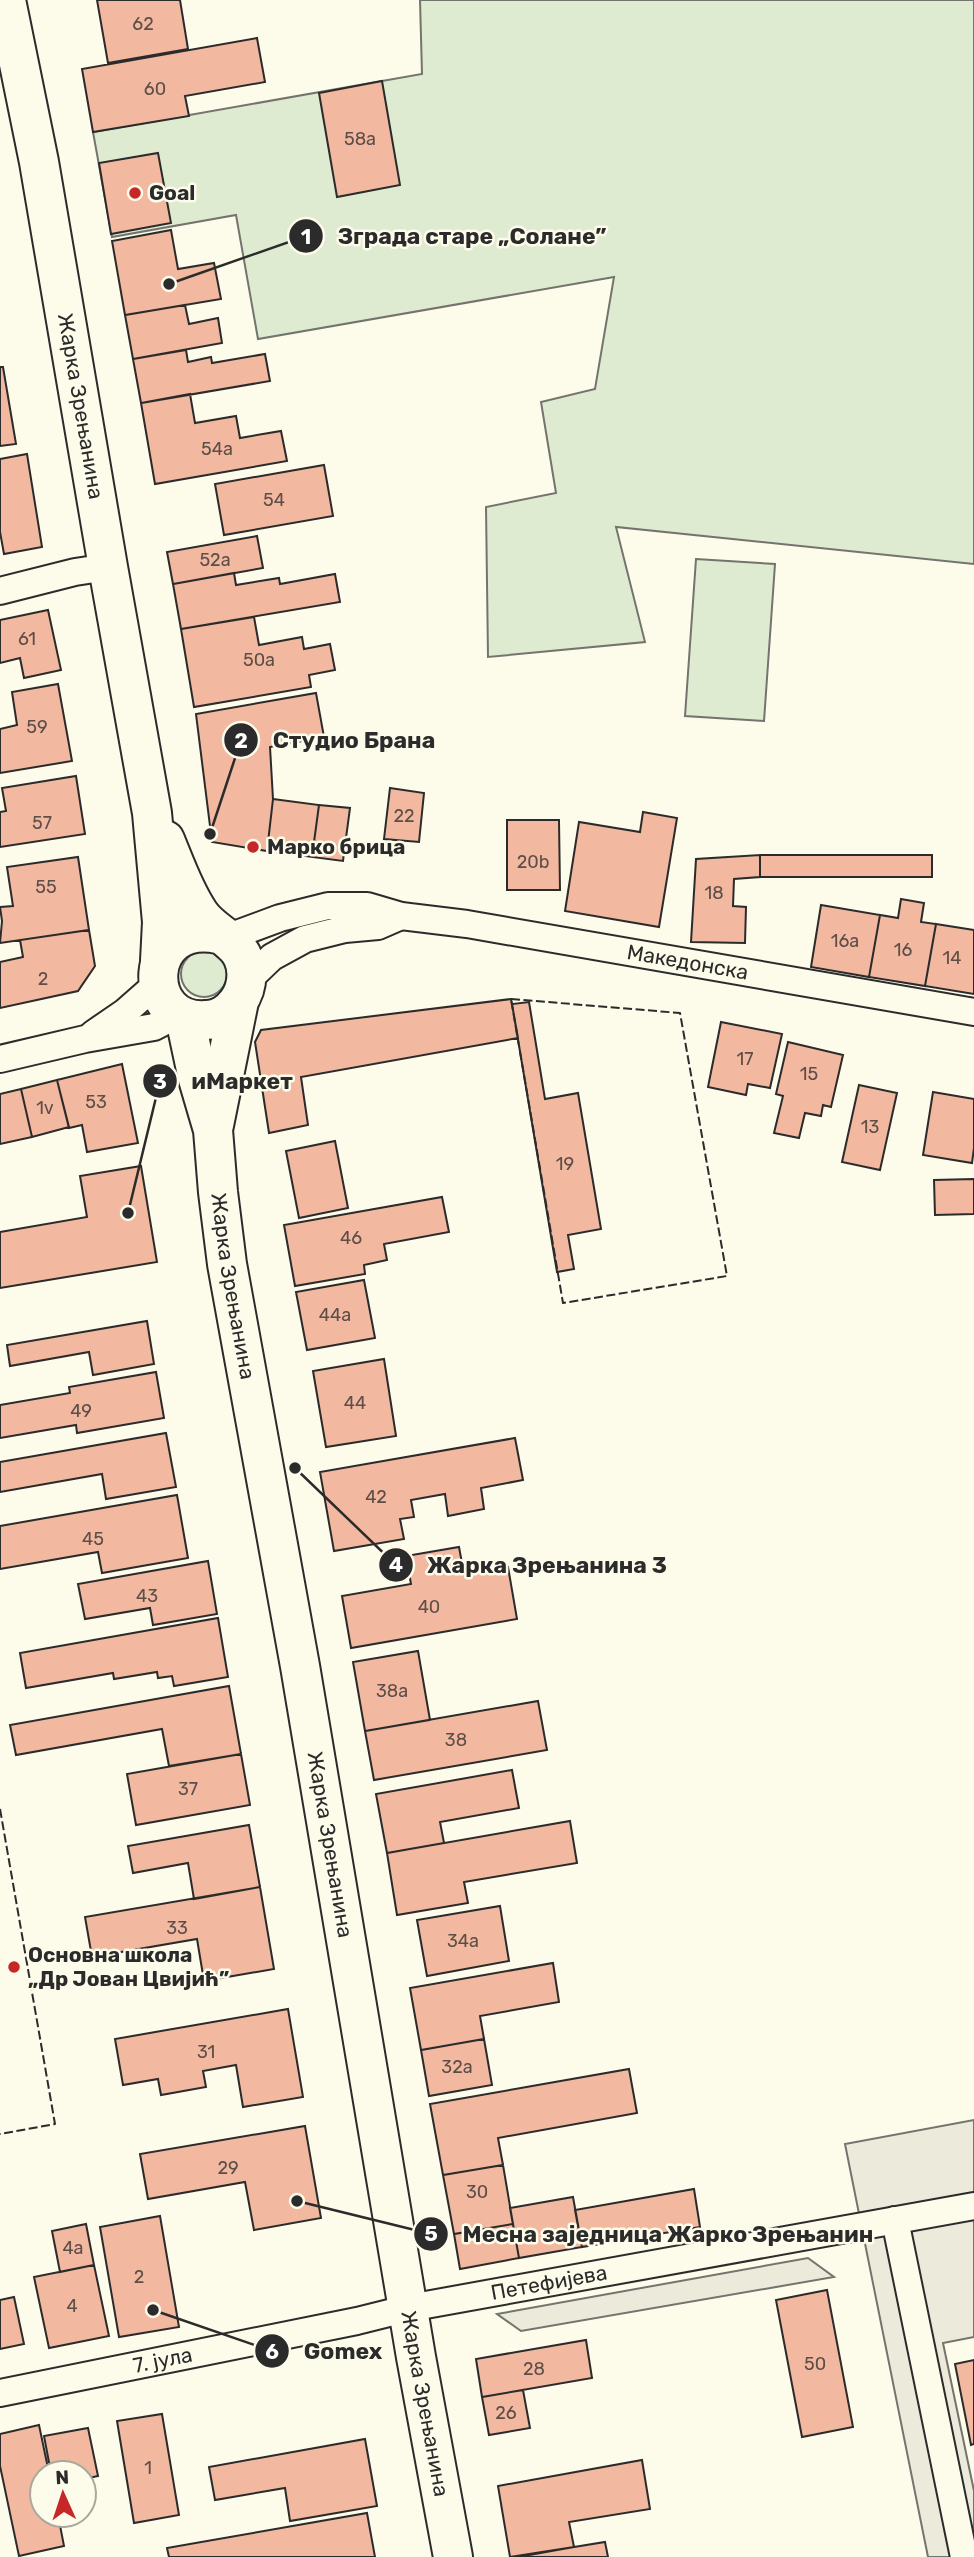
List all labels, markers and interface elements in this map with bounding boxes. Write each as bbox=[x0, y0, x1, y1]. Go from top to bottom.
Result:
house number: 62 bbox=[132, 13, 154, 35]
house number: 60 bbox=[144, 78, 166, 100]
house number: 58a bbox=[344, 128, 376, 150]
place label: Goal bbox=[149, 180, 195, 205]
marker: Goal bbox=[127, 185, 143, 201]
callout: Зграда старе „Солане” bbox=[288, 214, 620, 258]
text: Зграда старе „Солане” bbox=[338, 222, 606, 250]
text: 1 bbox=[301, 224, 311, 249]
street label: Жарка Зрењанина bbox=[53, 311, 109, 501]
house number: 54a bbox=[201, 438, 233, 460]
house number: 54 bbox=[263, 489, 285, 511]
house number: 52a bbox=[199, 549, 231, 571]
house number: 61 bbox=[18, 628, 36, 650]
house number: 50a bbox=[243, 649, 275, 671]
house number: 59 bbox=[26, 716, 48, 738]
callout: Студио Брана bbox=[223, 718, 449, 762]
text: Студио Брана bbox=[273, 726, 435, 754]
text: 2 bbox=[234, 728, 248, 753]
house number: 22 bbox=[393, 805, 415, 827]
house number: 57 bbox=[32, 812, 52, 834]
place label: Марко брица bbox=[267, 834, 405, 859]
marker: Марко брица bbox=[245, 839, 261, 855]
house number: 20b bbox=[517, 851, 549, 873]
house number: 55 bbox=[35, 876, 57, 898]
house number: 18 bbox=[704, 882, 724, 904]
house number: 16a bbox=[831, 930, 859, 952]
street label: Македонска bbox=[625, 939, 750, 985]
house number: 16 bbox=[894, 939, 912, 961]
house number: 14 bbox=[943, 947, 961, 969]
house number: 2 bbox=[38, 968, 48, 990]
house number: 17 bbox=[737, 1048, 753, 1070]
callout: иМаркет bbox=[142, 1059, 307, 1103]
house number: 15 bbox=[800, 1063, 818, 1085]
text: иМаркет bbox=[191, 1067, 293, 1095]
text: 3 bbox=[153, 1069, 167, 1094]
house number: 53 bbox=[85, 1091, 107, 1113]
house number: 1v bbox=[36, 1097, 54, 1119]
house number: 13 bbox=[861, 1116, 879, 1138]
house number: 19 bbox=[556, 1153, 574, 1175]
street label: Жарка Зрењанина bbox=[206, 1191, 261, 1381]
house number: 46 bbox=[340, 1227, 362, 1249]
house number: 44a bbox=[319, 1304, 351, 1326]
house number: 44 bbox=[344, 1392, 366, 1414]
house number: 49 bbox=[70, 1400, 92, 1422]
house number: 42 bbox=[365, 1486, 387, 1508]
house number: 45 bbox=[82, 1528, 104, 1550]
callout: Жарка Зрењанина 3 bbox=[378, 1543, 681, 1587]
text: Жарка Зрењанина 3 bbox=[427, 1551, 667, 1579]
text: 4 bbox=[389, 1552, 403, 1577]
house number: 43 bbox=[136, 1585, 158, 1607]
house number: 40 bbox=[418, 1596, 440, 1618]
house number: 38a bbox=[376, 1680, 408, 1702]
house number: 38 bbox=[445, 1729, 467, 1751]
street label: Жарка Зрењанина bbox=[303, 1750, 358, 1940]
house number: 37 bbox=[178, 1778, 198, 1800]
house number: 33 bbox=[166, 1917, 188, 1939]
house number: 34a bbox=[447, 1930, 479, 1952]
place label: Основна школа „Др Јован Цвијић” bbox=[28, 1942, 229, 1991]
marker: Основна школа „Др Јован Цвијић” bbox=[6, 1959, 22, 1975]
house number: 31 bbox=[197, 2041, 215, 2063]
house number: 32a bbox=[441, 2056, 473, 2078]
house number: 29 bbox=[217, 2157, 239, 2179]
house number: 30 bbox=[466, 2181, 488, 2203]
callout: Месна заједница Жарко Зрењанин bbox=[414, 2212, 888, 2256]
text: Месна заједница Жарко Зрењанин bbox=[463, 2220, 873, 2248]
text: 5 bbox=[424, 2221, 438, 2246]
house number: 4a bbox=[62, 2237, 84, 2259]
street label: Петефијева bbox=[489, 2259, 609, 2305]
house number: 2 bbox=[134, 2266, 144, 2288]
house number: 4 bbox=[66, 2295, 78, 2317]
street label: Жарка Зрењанина bbox=[396, 2309, 455, 2499]
callout: Gomex bbox=[255, 2329, 396, 2373]
text: Gomex bbox=[304, 2337, 383, 2365]
text: 6 bbox=[265, 2339, 279, 2364]
street label: 7. јула bbox=[131, 2342, 194, 2378]
house number: 50 bbox=[804, 2353, 826, 2375]
house number: 28 bbox=[523, 2358, 545, 2380]
house number: 26 bbox=[495, 2402, 517, 2424]
house number: 1 bbox=[144, 2457, 152, 2479]
north arrow bbox=[28, 2459, 98, 2529]
text: N bbox=[55, 2466, 70, 2489]

